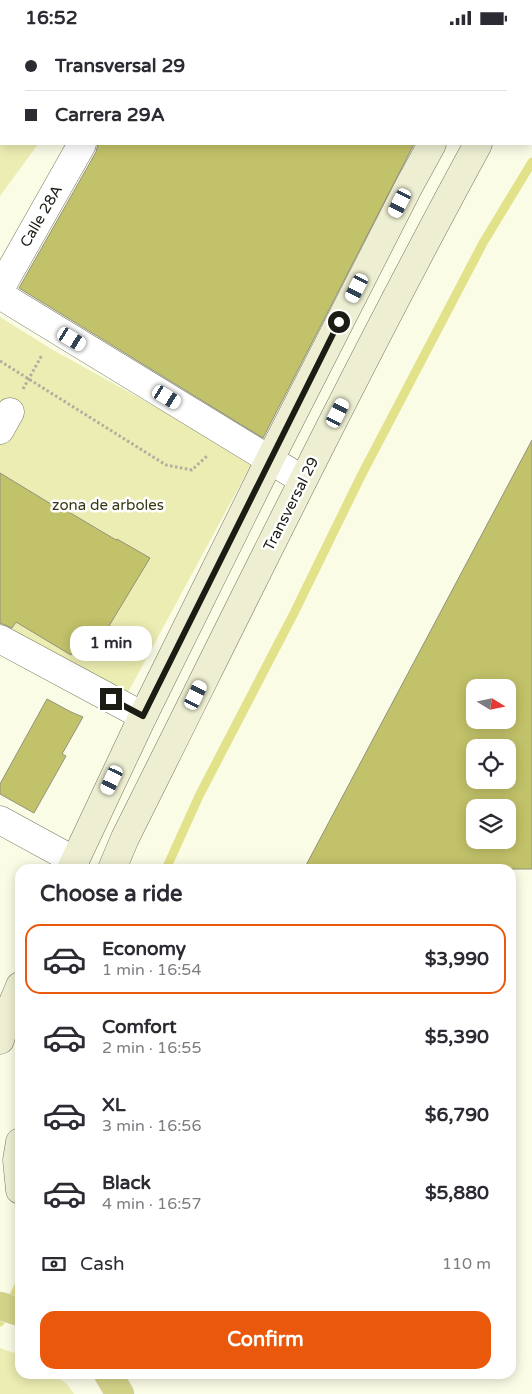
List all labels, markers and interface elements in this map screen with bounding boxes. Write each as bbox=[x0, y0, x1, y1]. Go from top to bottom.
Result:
text: 16:52 bbox=[25, 7, 78, 29]
text: Transversal 29 bbox=[55, 55, 185, 77]
text: Carrera 29A bbox=[55, 104, 165, 126]
street label: Calle 28A bbox=[16, 182, 66, 250]
car bbox=[386, 186, 413, 220]
car bbox=[343, 271, 370, 305]
route start bbox=[328, 311, 350, 333]
car bbox=[55, 325, 88, 353]
car bbox=[150, 383, 183, 411]
car bbox=[324, 396, 351, 430]
street label: Transversal 29 bbox=[260, 454, 322, 554]
park label: zona de arboles bbox=[52, 496, 164, 514]
callout: 1 min bbox=[70, 627, 152, 661]
text: 1 min bbox=[90, 633, 132, 653]
car bbox=[182, 678, 209, 712]
north arrow bbox=[466, 679, 516, 729]
map controls bbox=[466, 679, 516, 849]
route end bbox=[100, 688, 122, 710]
button: locate bbox=[466, 739, 516, 789]
car bbox=[98, 763, 125, 797]
button: layers bbox=[466, 799, 516, 849]
text: Choose a ride bbox=[40, 881, 183, 907]
icon: car bbox=[42, 937, 87, 982]
text: Economy bbox=[102, 938, 186, 960]
text: $3,990 bbox=[425, 948, 489, 970]
text: 1 min · 16:54 bbox=[102, 960, 201, 980]
icon: car bbox=[42, 1015, 87, 1060]
text: Comfort bbox=[102, 1016, 176, 1038]
text: $5,390 bbox=[425, 1026, 489, 1048]
text: 2 min · 16:55 bbox=[102, 1038, 201, 1058]
icon: car bbox=[42, 1093, 87, 1138]
text: XL bbox=[102, 1094, 126, 1116]
text: $6,790 bbox=[425, 1104, 489, 1126]
text: 3 min · 16:56 bbox=[102, 1116, 201, 1136]
icon: car bbox=[42, 1171, 87, 1216]
text: Black bbox=[102, 1172, 151, 1194]
text: $5,880 bbox=[425, 1182, 489, 1204]
text: 4 min · 16:57 bbox=[102, 1194, 201, 1214]
icon: cash bbox=[40, 1250, 68, 1278]
text: Cash bbox=[80, 1253, 125, 1275]
text: 110 m bbox=[442, 1254, 491, 1274]
button: Confirm bbox=[40, 1311, 491, 1369]

